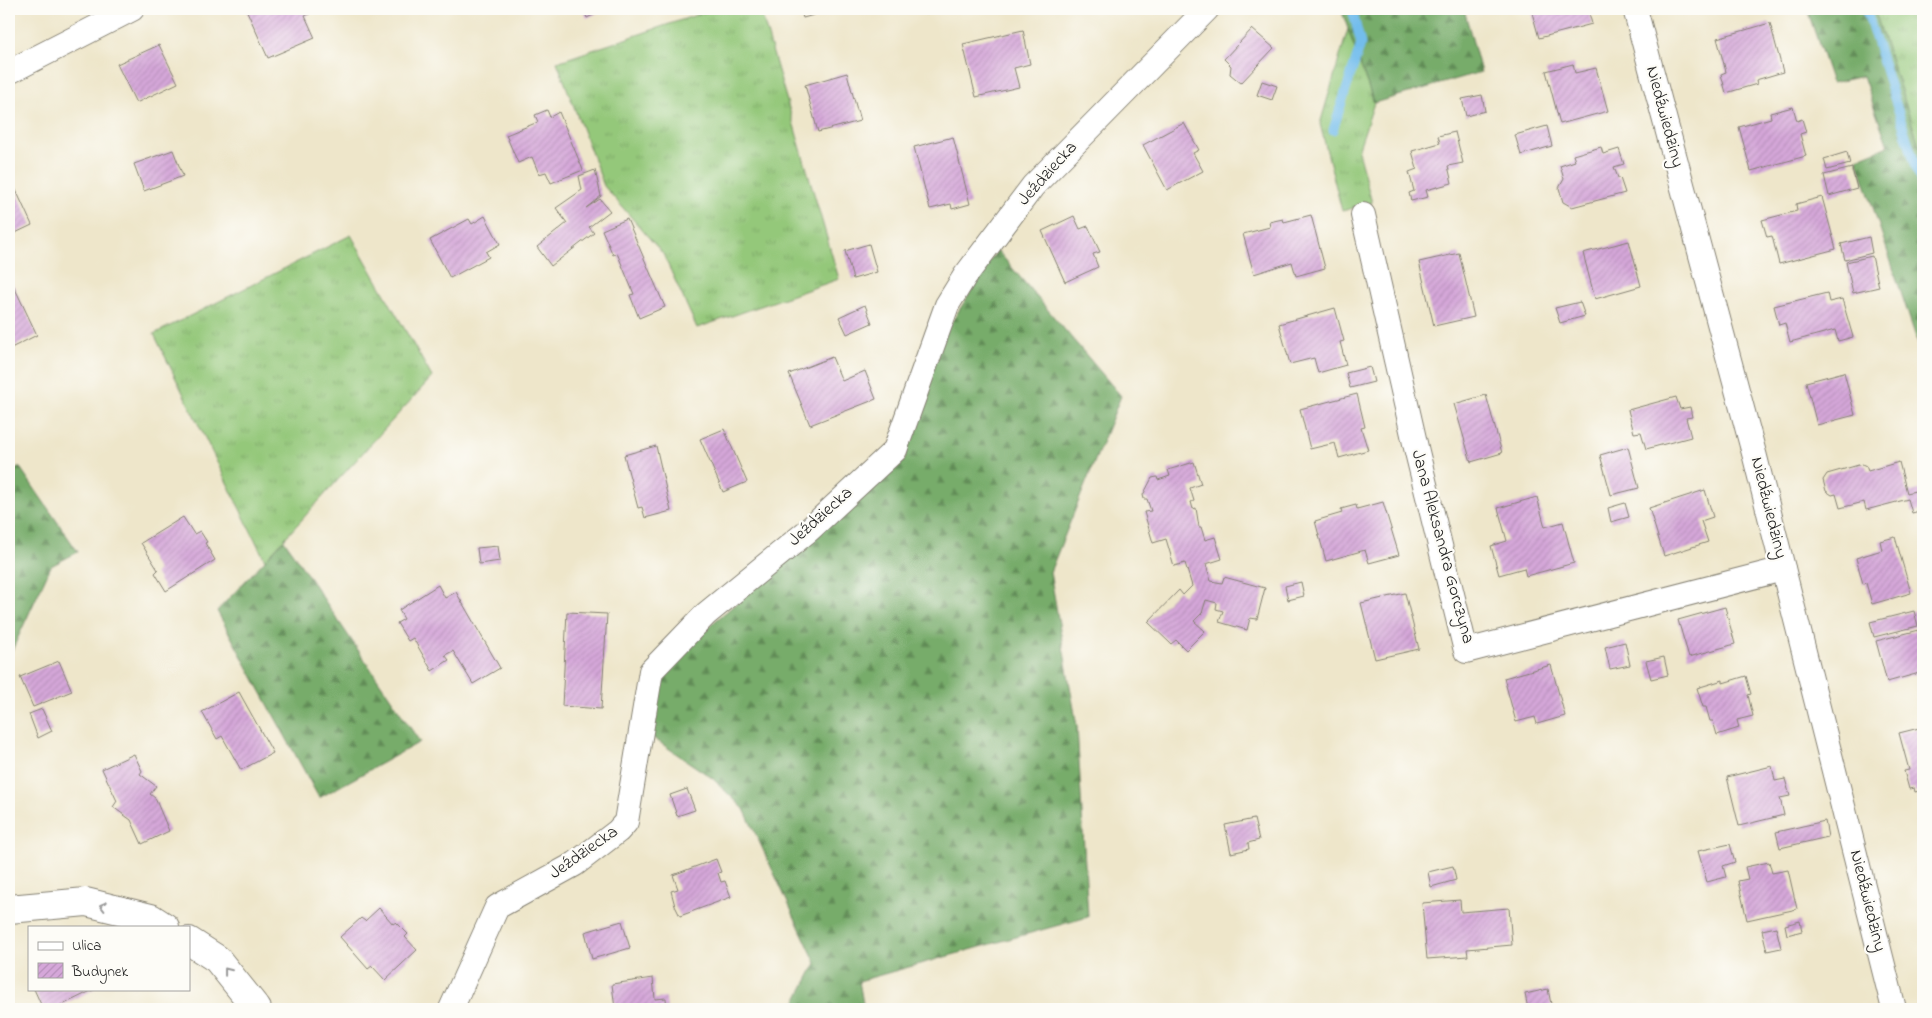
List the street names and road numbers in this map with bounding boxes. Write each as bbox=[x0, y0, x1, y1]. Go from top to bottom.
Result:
street label: Niedźwiedziny bbox=[1638, 63, 1690, 171]
street label: Jeździecka bbox=[1012, 136, 1084, 212]
street label: Jana Aleksandra Gorczyna bbox=[1404, 447, 1480, 647]
street label: Niedźwiedziny bbox=[1743, 454, 1793, 562]
street label: Jeździecka bbox=[783, 481, 859, 553]
street label: Jeździecka bbox=[544, 820, 624, 886]
street label: Niedźwiedziny bbox=[1842, 847, 1892, 955]

